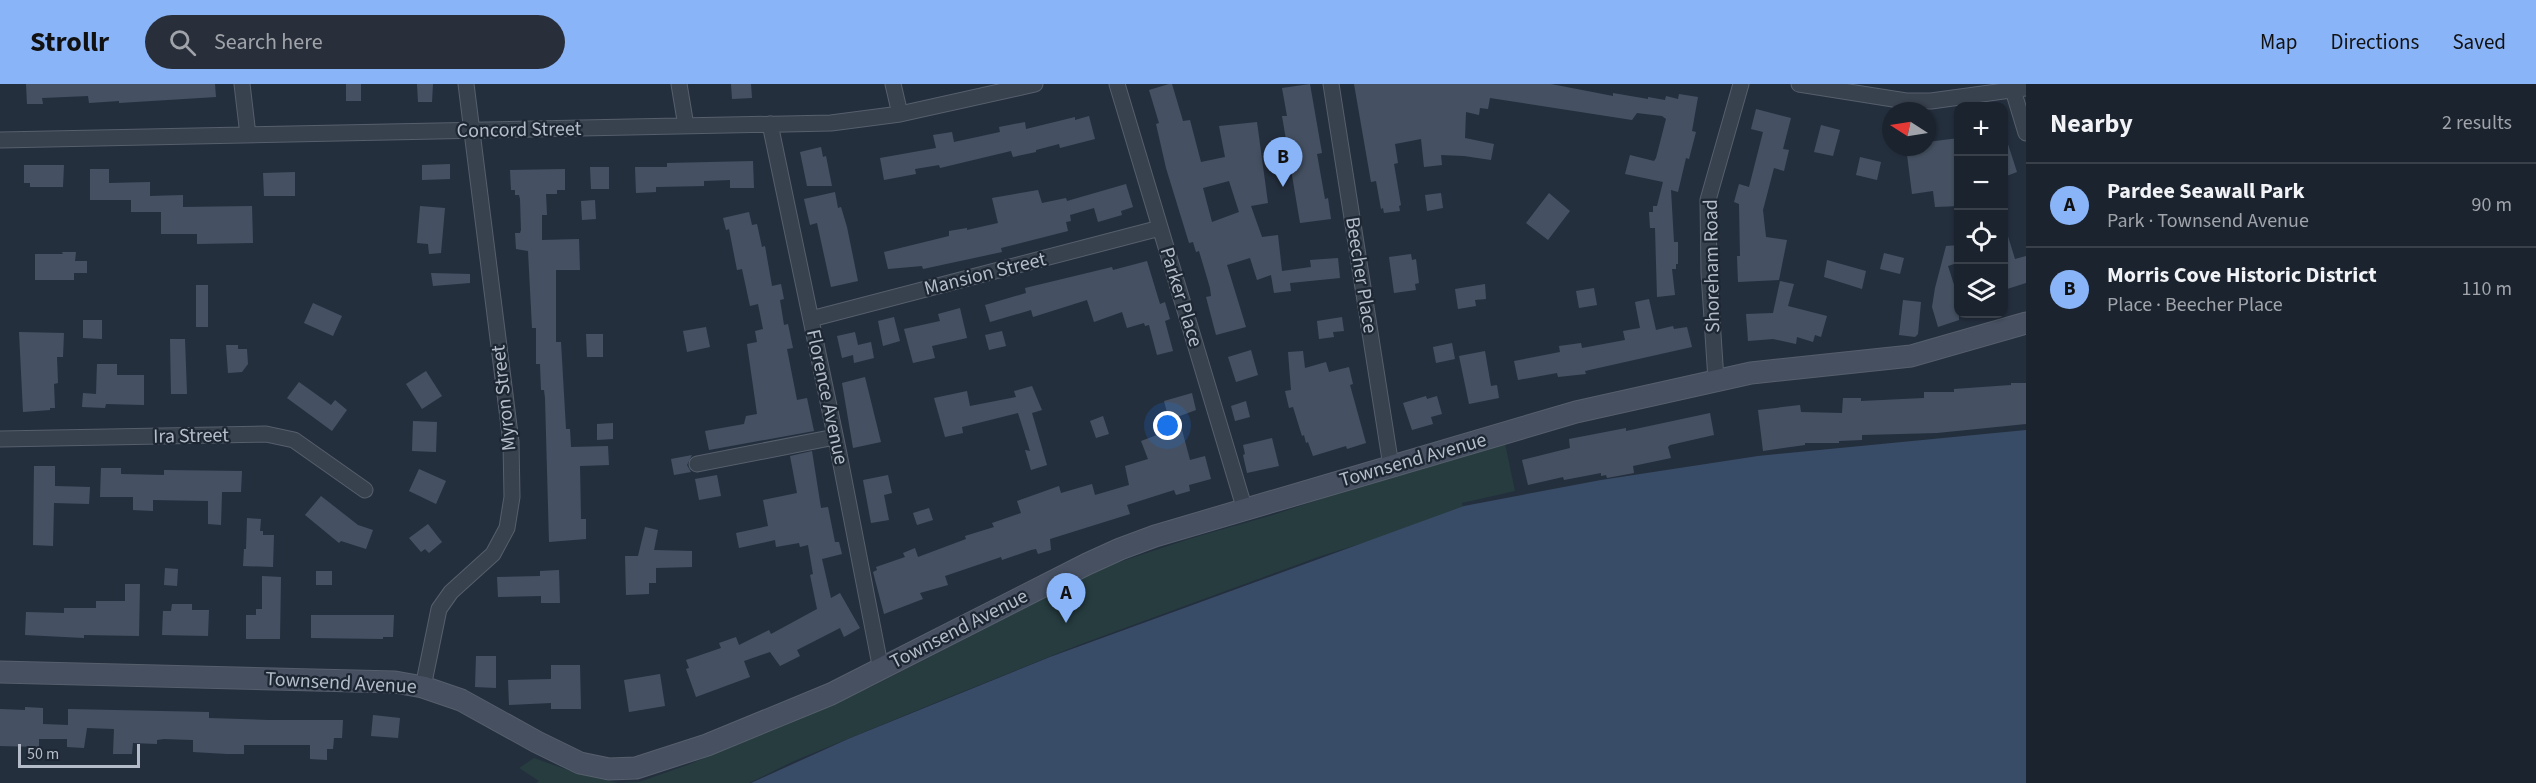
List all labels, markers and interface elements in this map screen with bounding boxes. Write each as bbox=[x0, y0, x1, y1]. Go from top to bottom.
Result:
search box bbox=[145, 15, 565, 69]
text: Strollr bbox=[30, 22, 109, 62]
icon: search bbox=[166, 26, 199, 59]
text: Search here bbox=[214, 26, 323, 58]
text: Map bbox=[2260, 27, 2298, 57]
text: Directions bbox=[2331, 27, 2419, 57]
text: Saved bbox=[2452, 27, 2506, 57]
north arrow bbox=[1882, 102, 1936, 156]
map controls bbox=[1954, 102, 2008, 318]
button: + bbox=[1954, 102, 2008, 156]
text: Nearby bbox=[2050, 105, 2133, 142]
text: 2 results bbox=[2442, 109, 2512, 137]
street label: Concord Street bbox=[456, 115, 582, 145]
pin: B bbox=[1264, 138, 1302, 187]
button: − bbox=[1954, 156, 2008, 210]
text: Pardee Seawall Park bbox=[2107, 175, 2305, 207]
text: A bbox=[2064, 191, 2075, 219]
text: 90 m bbox=[2472, 191, 2512, 219]
street label: Shoreham Road bbox=[1697, 199, 1727, 333]
text: Park · Townsend Avenue bbox=[2107, 207, 2309, 235]
button: locate bbox=[1954, 210, 2008, 264]
street label: Beecher Place bbox=[1338, 215, 1384, 335]
street label: Parker Place bbox=[1153, 244, 1209, 350]
street label: Mansion Street bbox=[921, 245, 1049, 303]
text: Morris Cove Historic District bbox=[2107, 259, 2377, 291]
button: layers bbox=[1954, 264, 2008, 318]
text: B bbox=[2063, 275, 2076, 303]
text: 110 m bbox=[2462, 275, 2512, 303]
text: Place · Beecher Place bbox=[2107, 291, 2283, 319]
street label: Florence Avenue bbox=[799, 327, 855, 467]
street label: Myron Street bbox=[484, 343, 523, 452]
your location bbox=[1153, 411, 1182, 440]
street label: Ira Street bbox=[153, 421, 229, 451]
street label: Townsend Avenue bbox=[1336, 426, 1490, 494]
pin: A bbox=[1046, 574, 1086, 623]
street label: Townsend Avenue bbox=[885, 582, 1033, 676]
street label: Townsend Avenue bbox=[265, 665, 417, 701]
scale bar bbox=[18, 741, 140, 768]
text: 50 m bbox=[27, 743, 59, 765]

